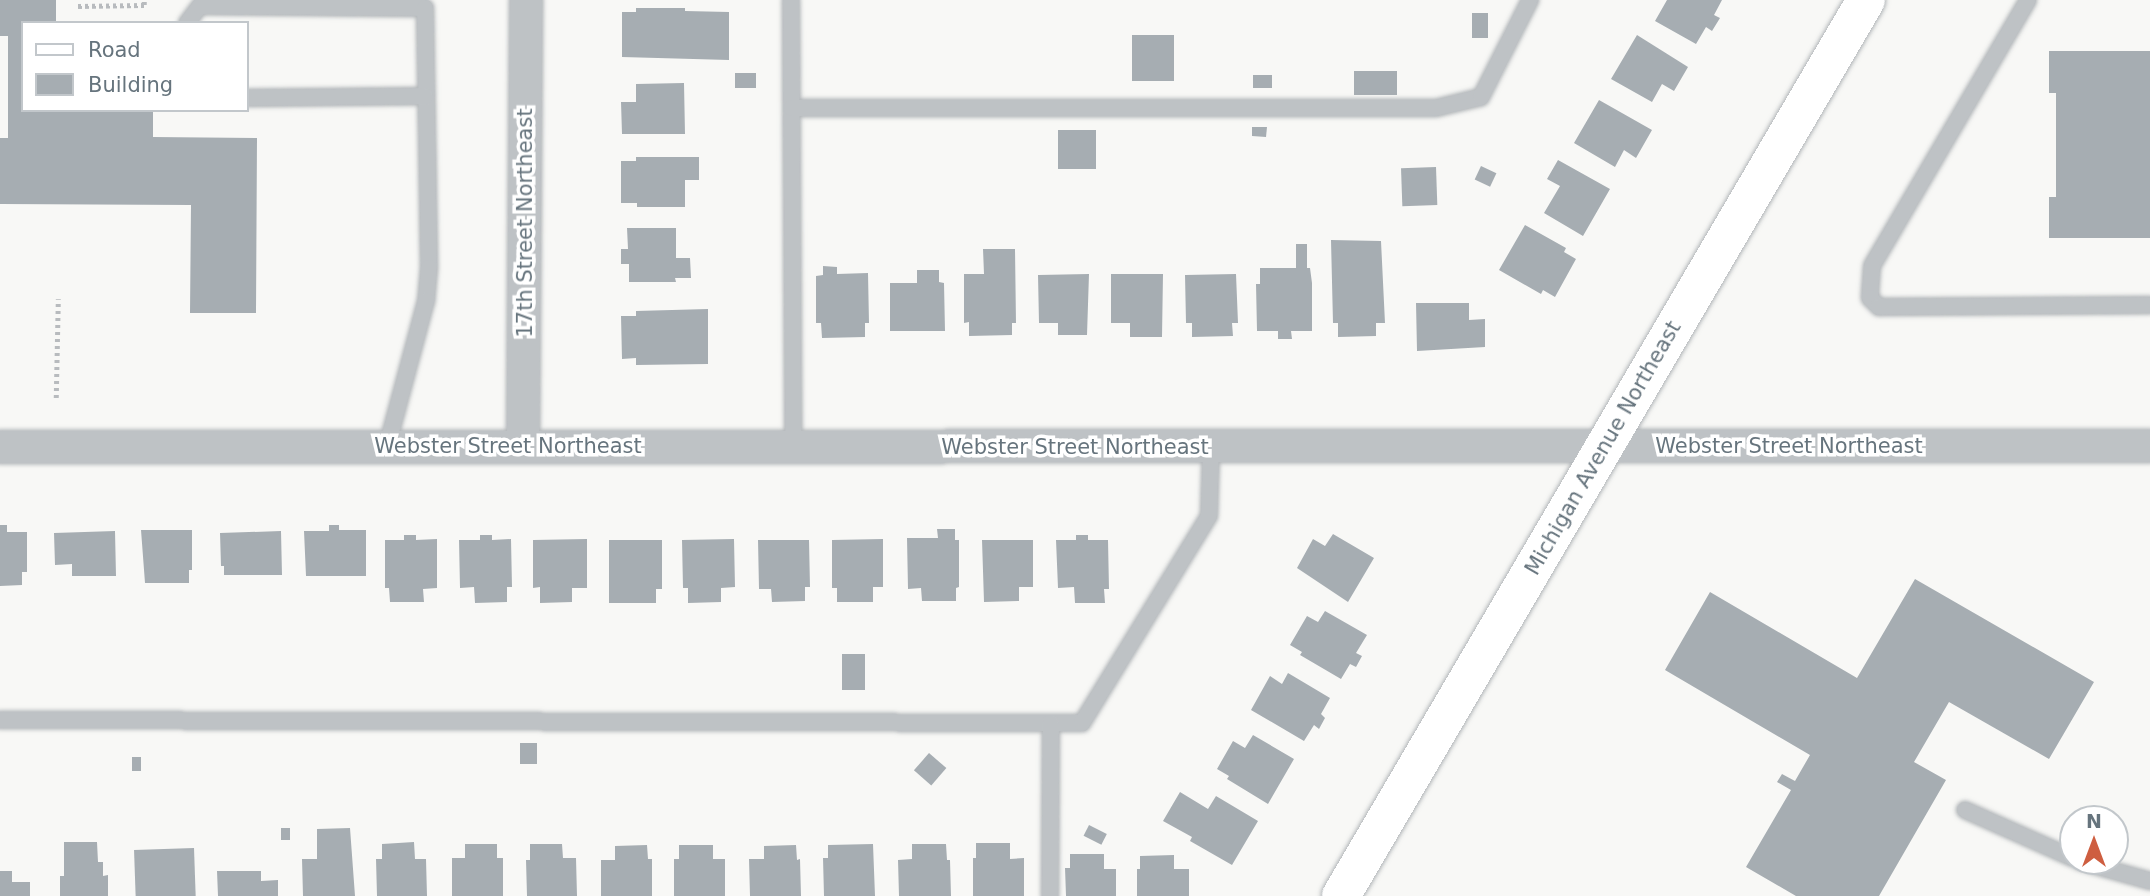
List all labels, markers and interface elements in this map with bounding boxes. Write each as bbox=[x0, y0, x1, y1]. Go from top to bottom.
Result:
legend bbox=[21, 21, 248, 112]
text: Road bbox=[88, 38, 141, 62]
text: Building bbox=[88, 73, 173, 97]
street label: 17th Street Northeast bbox=[512, 108, 538, 338]
street label: Michigan Avenue Northeast bbox=[1520, 316, 1686, 580]
street label: Webster Street Northeast bbox=[374, 433, 642, 459]
street label: Webster Street Northeast bbox=[1655, 433, 1923, 459]
street label: Webster Street Northeast bbox=[941, 434, 1209, 460]
north arrow bbox=[2059, 805, 2129, 875]
text: N bbox=[2086, 810, 2102, 832]

